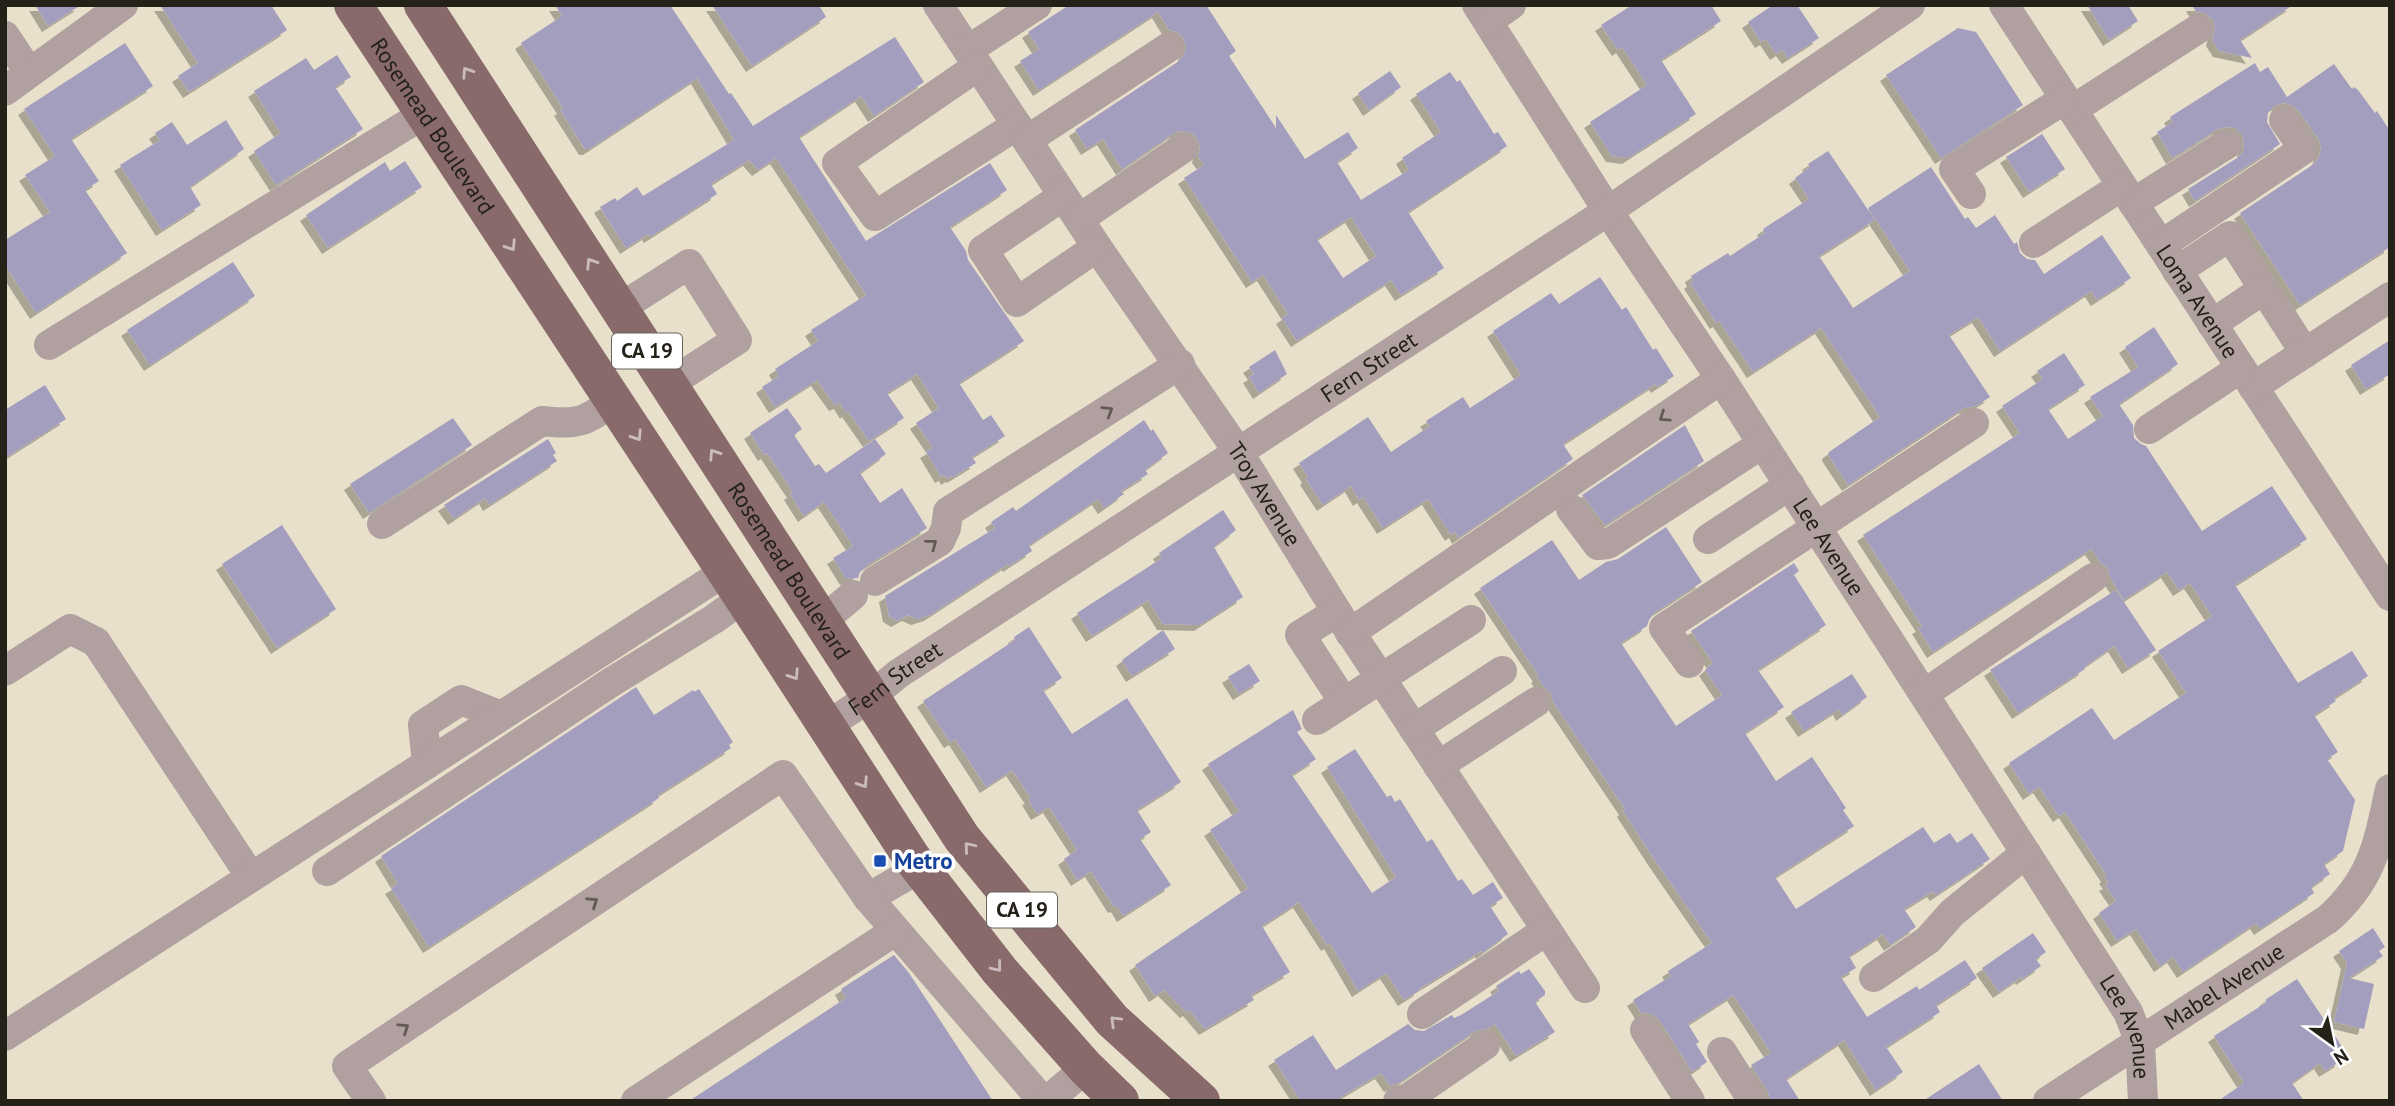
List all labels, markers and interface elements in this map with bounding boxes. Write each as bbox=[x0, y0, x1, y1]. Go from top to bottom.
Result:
street label: Rosemead Boulevard bbox=[365, 32, 502, 220]
one-way arrow bbox=[463, 67, 476, 80]
one-way arrow bbox=[503, 239, 516, 252]
street label: Loma Avenue bbox=[2150, 239, 2246, 364]
one-way arrow bbox=[586, 257, 599, 270]
street label: Fern Street bbox=[1315, 325, 1422, 408]
road number: CA 19 bbox=[612, 334, 682, 368]
one-way arrow bbox=[1100, 406, 1113, 419]
one-way arrow bbox=[1659, 408, 1672, 421]
one-way arrow bbox=[629, 429, 642, 442]
street label: Troy Avenue bbox=[1222, 436, 1308, 551]
one-way arrow bbox=[709, 449, 722, 462]
street label: Rosemead Boulevard bbox=[722, 476, 858, 665]
street label: Lee Avenue bbox=[1787, 492, 1871, 601]
one-way arrow bbox=[925, 540, 937, 553]
street label: Fern Street bbox=[843, 634, 947, 722]
one-way arrow bbox=[785, 668, 798, 681]
one-way arrow bbox=[855, 776, 868, 789]
one-way arrow bbox=[965, 842, 978, 854]
place label: Metro bbox=[894, 846, 953, 875]
marker: Metro bbox=[872, 853, 888, 869]
road number: CA 19 bbox=[987, 892, 1057, 928]
one-way arrow bbox=[585, 897, 598, 910]
street label: Mabel Avenue bbox=[2158, 936, 2289, 1036]
one-way arrow bbox=[989, 959, 1001, 972]
street label: Lee Avenue bbox=[2094, 969, 2157, 1080]
north arrow bbox=[2297, 1008, 2367, 1078]
one-way arrow bbox=[1111, 1017, 1124, 1030]
one-way arrow bbox=[396, 1024, 409, 1036]
text: N bbox=[2329, 1044, 2353, 1071]

